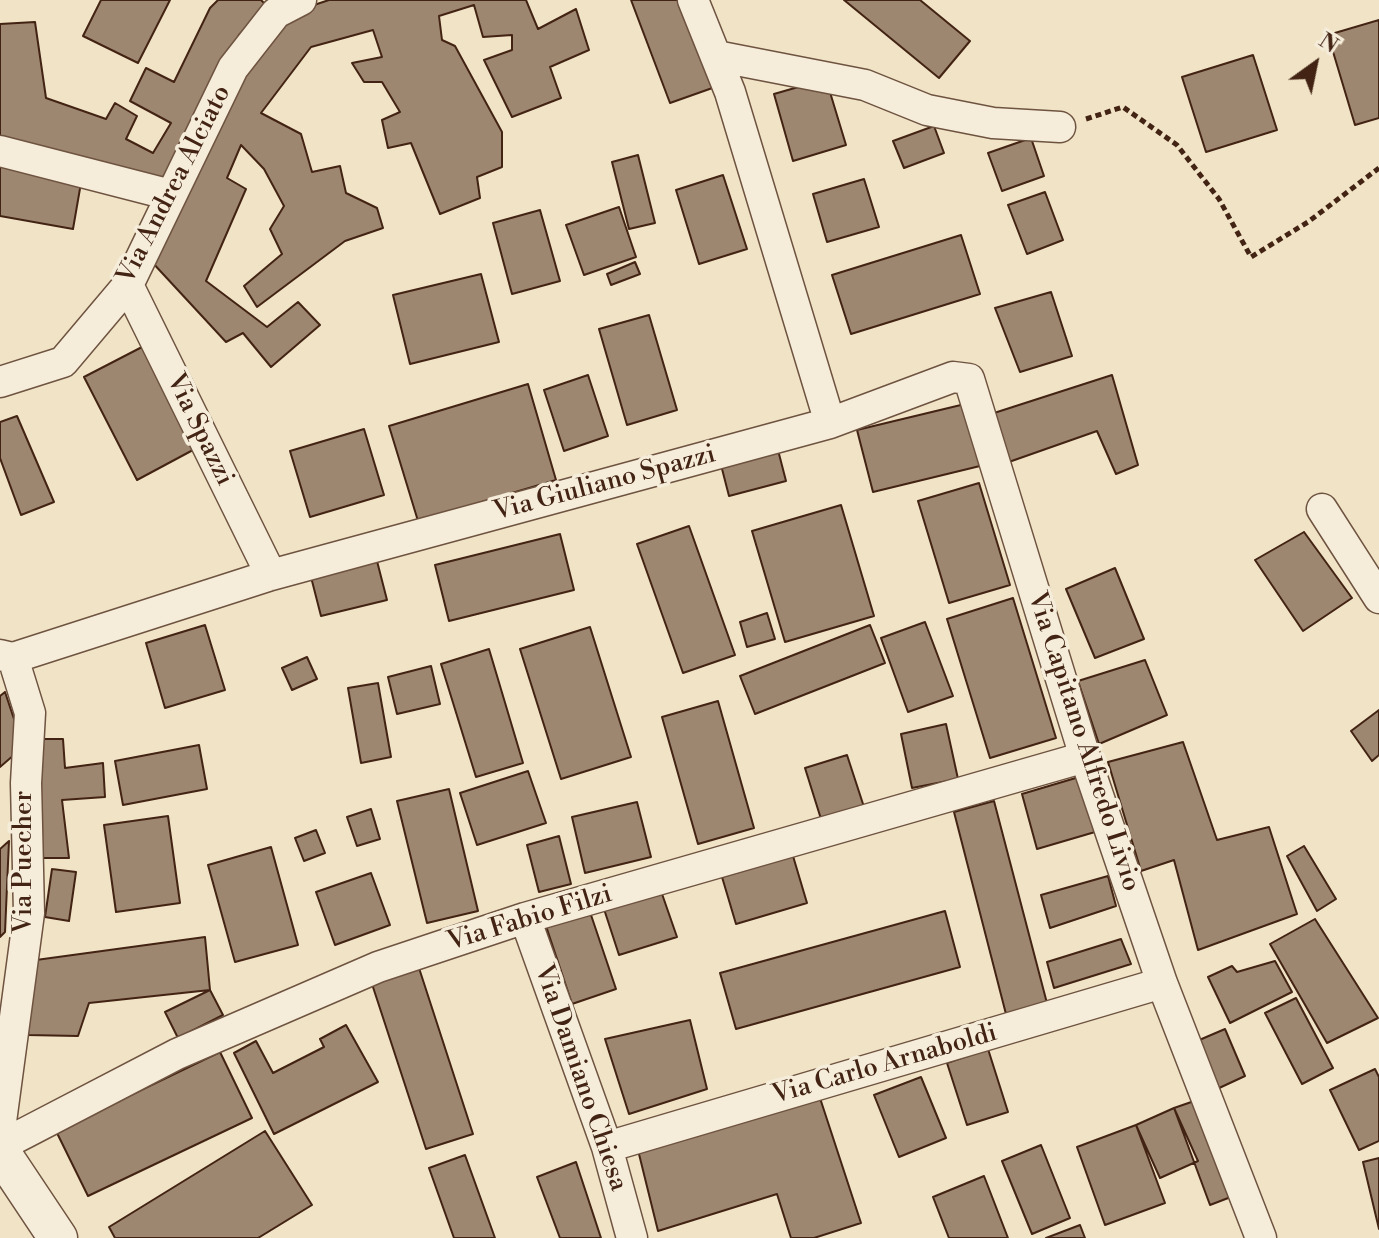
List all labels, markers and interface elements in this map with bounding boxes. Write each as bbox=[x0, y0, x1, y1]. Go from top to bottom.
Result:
north arrow bbox=[1275, 24, 1355, 104]
text: N bbox=[1314, 27, 1343, 60]
street label: Via Andrea Alciato bbox=[111, 80, 239, 290]
street label: Via Spazzi bbox=[158, 369, 240, 491]
street label: Via Giuliano Spazzi bbox=[491, 439, 719, 529]
street label: Via Capitano Alfredo Livio bbox=[1020, 589, 1146, 895]
street label: Via Puecher bbox=[9, 791, 41, 933]
street label: Via Fabio Filzi bbox=[444, 879, 616, 959]
street label: Via Damiano Chiesa bbox=[527, 961, 633, 1195]
street label: Via Carlo Arnaboldi bbox=[769, 1018, 1001, 1112]

